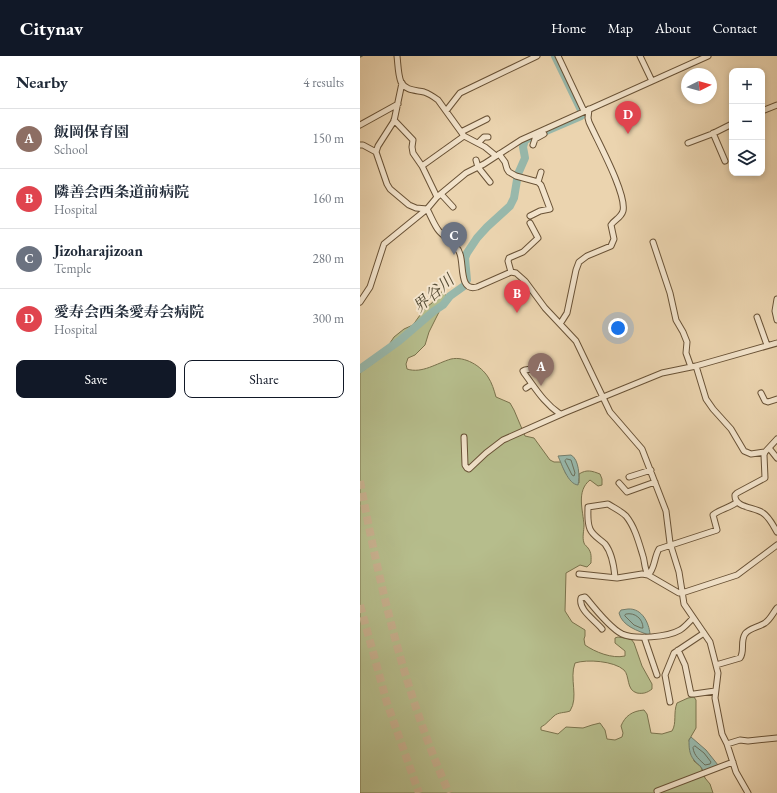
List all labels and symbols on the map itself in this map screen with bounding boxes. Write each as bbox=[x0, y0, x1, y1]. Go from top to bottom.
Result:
north arrow bbox=[681, 68, 717, 104]
pin: D bbox=[615, 101, 641, 134]
pin: C bbox=[441, 222, 467, 255]
water label: 界谷川 bbox=[408, 268, 460, 317]
pin: B bbox=[504, 280, 530, 313]
your location bbox=[608, 318, 628, 338]
pin: A bbox=[528, 353, 554, 386]

